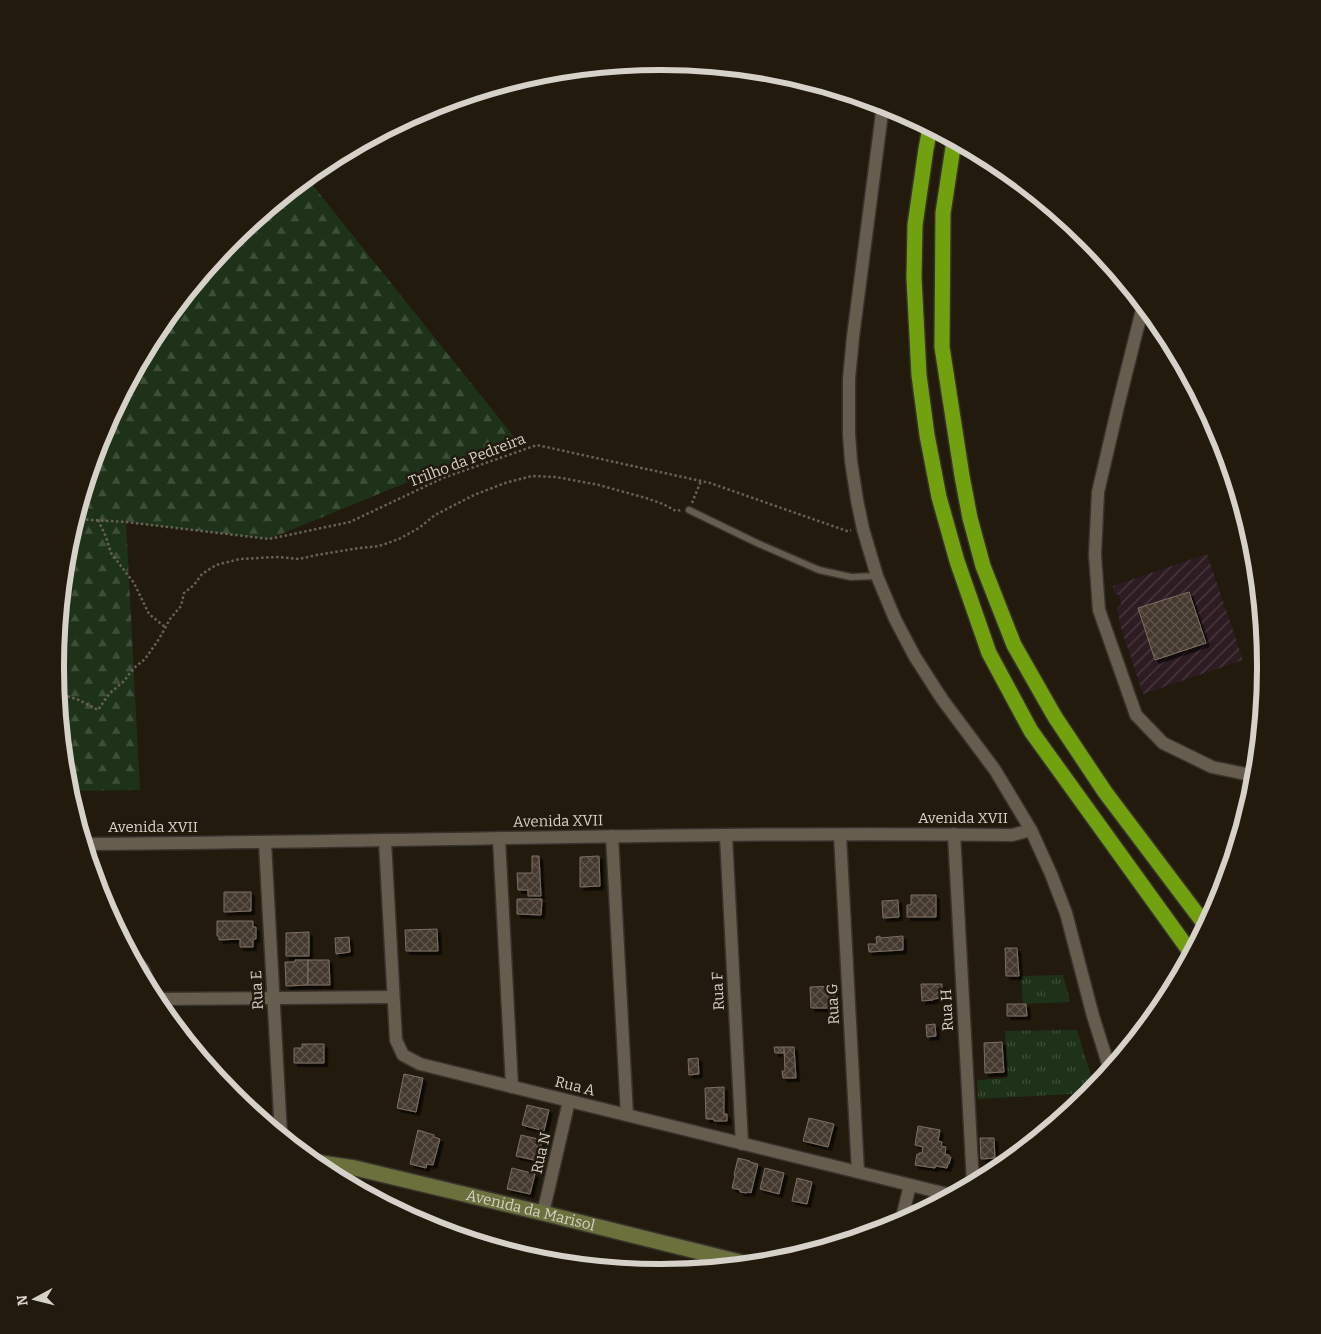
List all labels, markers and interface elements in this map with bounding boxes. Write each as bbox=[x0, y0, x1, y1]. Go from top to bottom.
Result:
street label: Trilho da Pedreira bbox=[406, 429, 528, 491]
street label: Avenida XVII bbox=[918, 809, 1008, 827]
street label: Avenida XVII bbox=[513, 811, 603, 831]
street label: Avenida XVII bbox=[108, 818, 198, 836]
street label: Rua E bbox=[247, 970, 267, 1010]
street label: Rua F bbox=[708, 971, 728, 1011]
street label: Rua G bbox=[823, 983, 843, 1025]
street label: Rua H bbox=[937, 988, 957, 1031]
street label: Rua A bbox=[553, 1072, 597, 1100]
street label: Rua N bbox=[528, 1130, 555, 1175]
street label: Avenida da Marisol bbox=[464, 1186, 597, 1235]
north arrow bbox=[10, 1274, 60, 1324]
text: N bbox=[13, 1294, 32, 1307]

